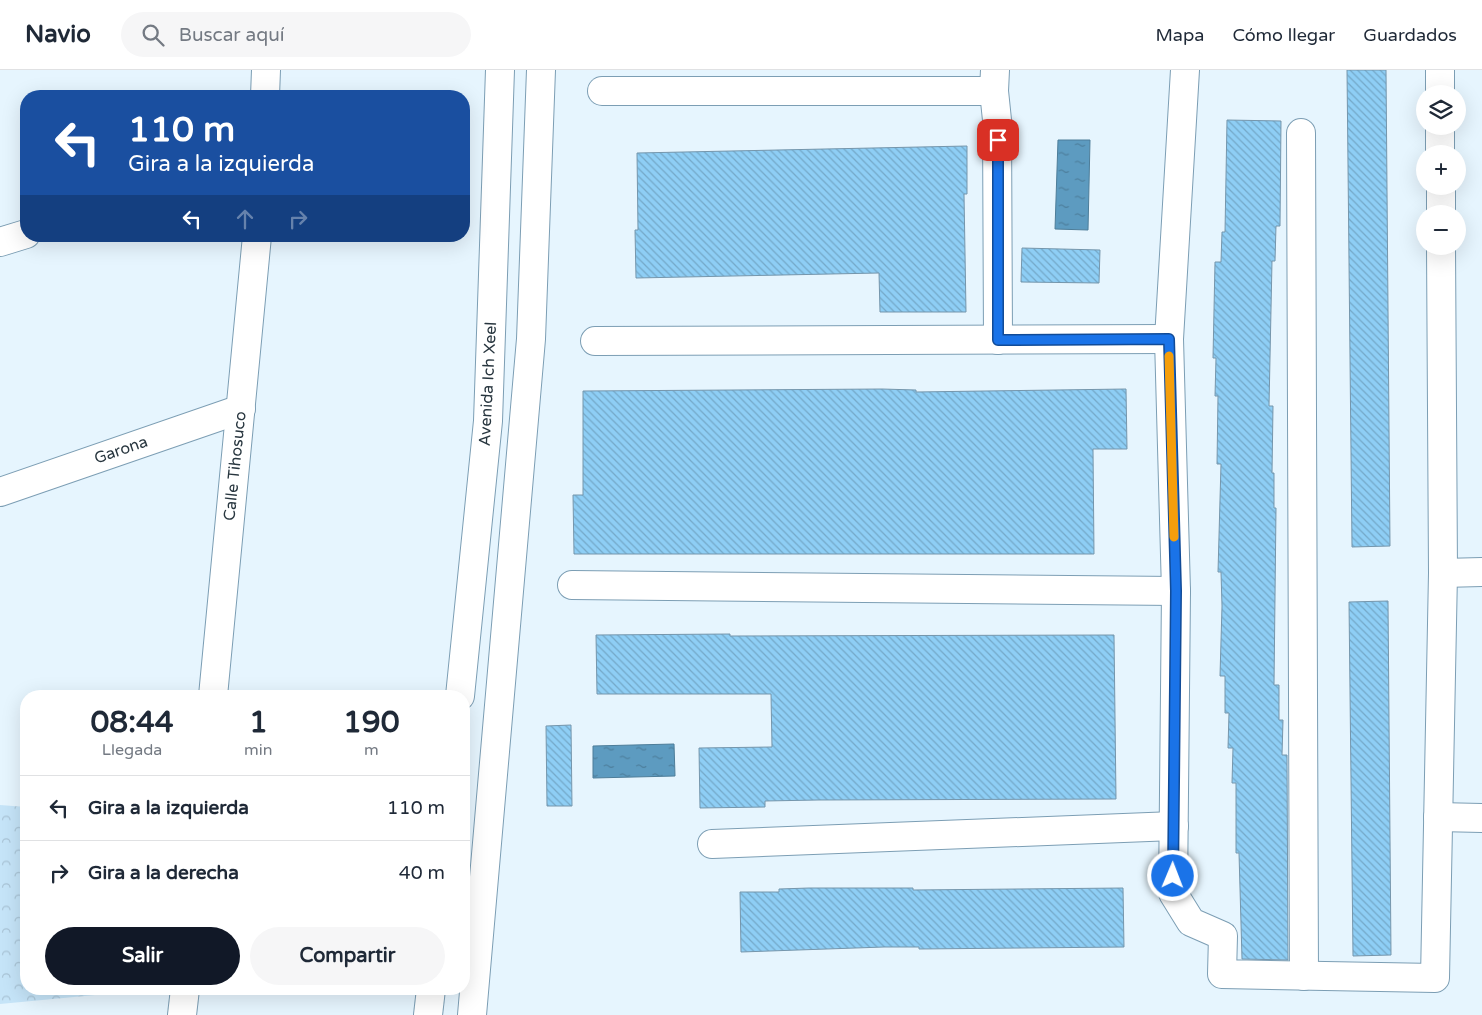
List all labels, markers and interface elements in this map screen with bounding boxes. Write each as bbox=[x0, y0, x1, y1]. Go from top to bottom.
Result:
search box bbox=[121, 12, 471, 57]
text: Navio bbox=[25, 20, 91, 49]
icon: search bbox=[139, 21, 167, 49]
text: Buscar aquí bbox=[179, 24, 285, 46]
text: Mapa bbox=[1155, 24, 1204, 46]
text: Cómo llegar bbox=[1232, 24, 1335, 46]
text: Guardados bbox=[1363, 24, 1457, 46]
map controls bbox=[1416, 85, 1466, 255]
button: layers bbox=[1416, 85, 1466, 135]
text: 110 m bbox=[128, 109, 235, 151]
icon: left bbox=[45, 110, 110, 175]
pin bbox=[977, 119, 1019, 161]
icon: arrive bbox=[984, 126, 1012, 154]
button: + bbox=[1416, 145, 1466, 195]
text: Gira a la izquierda bbox=[128, 151, 314, 177]
icon: left bbox=[178, 205, 206, 233]
icon: ahead bbox=[231, 205, 259, 233]
icon: right bbox=[284, 205, 312, 233]
button: − bbox=[1416, 205, 1466, 255]
street label: Avenida Ich Xeel bbox=[475, 321, 501, 447]
street label: Calle Tihosuco bbox=[219, 410, 251, 522]
street label: Garona bbox=[92, 432, 150, 468]
text: 08:44 bbox=[90, 704, 174, 741]
text: 1 bbox=[249, 704, 268, 741]
text: 190 bbox=[343, 704, 400, 741]
text: Llegada bbox=[102, 740, 162, 760]
text: min bbox=[244, 740, 273, 760]
text: m bbox=[364, 740, 379, 760]
icon: left bbox=[45, 794, 73, 822]
text: Gira a la izquierda bbox=[88, 797, 249, 819]
text: 110 m bbox=[387, 797, 445, 819]
position arrow bbox=[1146, 849, 1198, 901]
icon: right bbox=[45, 859, 73, 887]
text: Gira a la derecha bbox=[88, 862, 239, 884]
text: 40 m bbox=[399, 862, 445, 884]
button: Salir bbox=[45, 927, 240, 985]
button: Compartir bbox=[250, 927, 445, 985]

